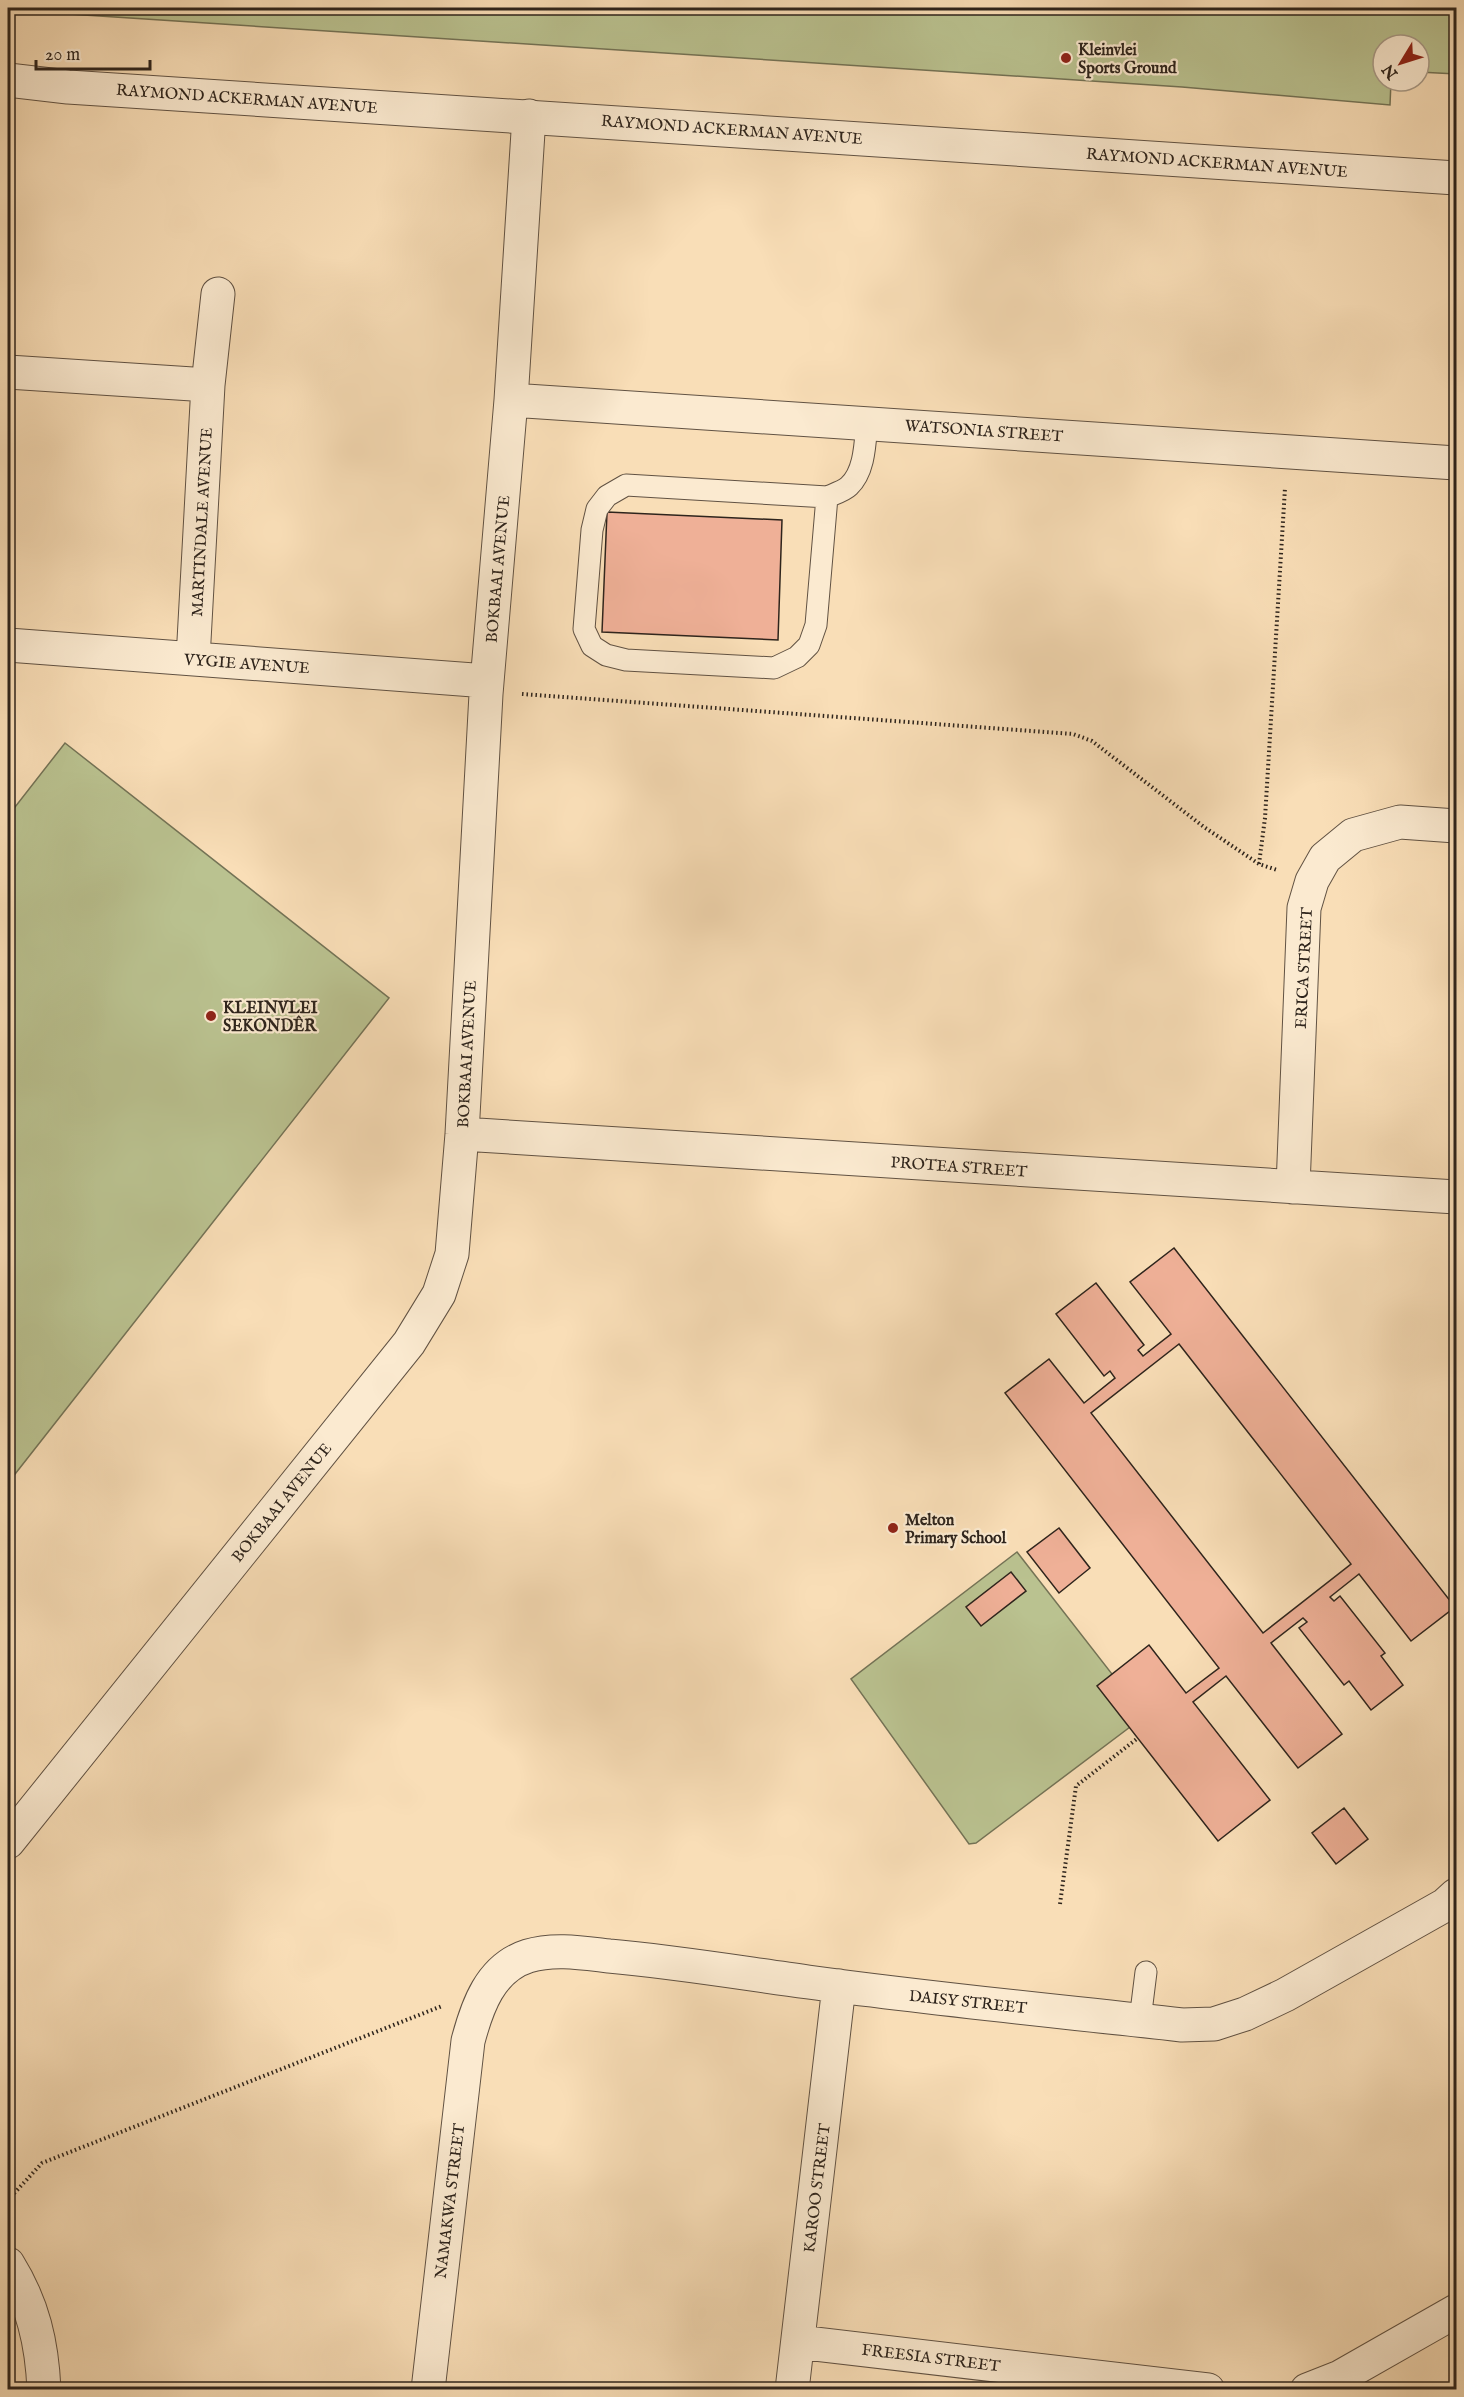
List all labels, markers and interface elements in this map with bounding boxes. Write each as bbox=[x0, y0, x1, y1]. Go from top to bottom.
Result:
scale bar bbox=[36, 33, 150, 71]
north arrow bbox=[1371, 33, 1431, 93]
place label: Kleinvlei Sports Ground bbox=[1078, 41, 1177, 79]
text: 20 m bbox=[45, 44, 80, 67]
marker: Kleinvlei Sports Ground bbox=[1059, 51, 1073, 65]
text: N bbox=[1379, 59, 1404, 83]
street label: RAYMOND ACKERMAN AVENUE bbox=[115, 81, 378, 119]
street label: RAYMOND ACKERMAN AVENUE bbox=[600, 112, 863, 150]
street label: RAYMOND ACKERMAN AVENUE bbox=[1085, 145, 1348, 183]
street label: WATSONIA STREET bbox=[904, 416, 1064, 448]
street label: MARTINDALE AVENUE bbox=[188, 427, 218, 617]
street label: BOKBAAI AVENUE bbox=[483, 495, 515, 644]
street label: VYGIE AVENUE bbox=[182, 651, 310, 679]
street label: ERICA STREET bbox=[1292, 907, 1318, 1029]
street label: BOKBAAI AVENUE bbox=[454, 980, 482, 1129]
place label: KLEINVLEI SEKONDÊR bbox=[223, 999, 318, 1037]
marker: KLEINVLEI SEKONDÊR bbox=[204, 1009, 218, 1023]
street label: PROTEA STREET bbox=[890, 1153, 1028, 1183]
street label: BOKBAAI AVENUE bbox=[228, 1439, 337, 1567]
place label: Melton Primary School bbox=[905, 1511, 1007, 1549]
marker: Melton Primary School bbox=[886, 1521, 900, 1535]
street label: DAISY STREET bbox=[908, 1987, 1028, 2019]
street label: NAMAKWA STREET bbox=[432, 2122, 470, 2280]
street label: KAROO STREET bbox=[800, 2122, 836, 2254]
street label: FREESIA STREET bbox=[860, 2341, 1002, 2377]

